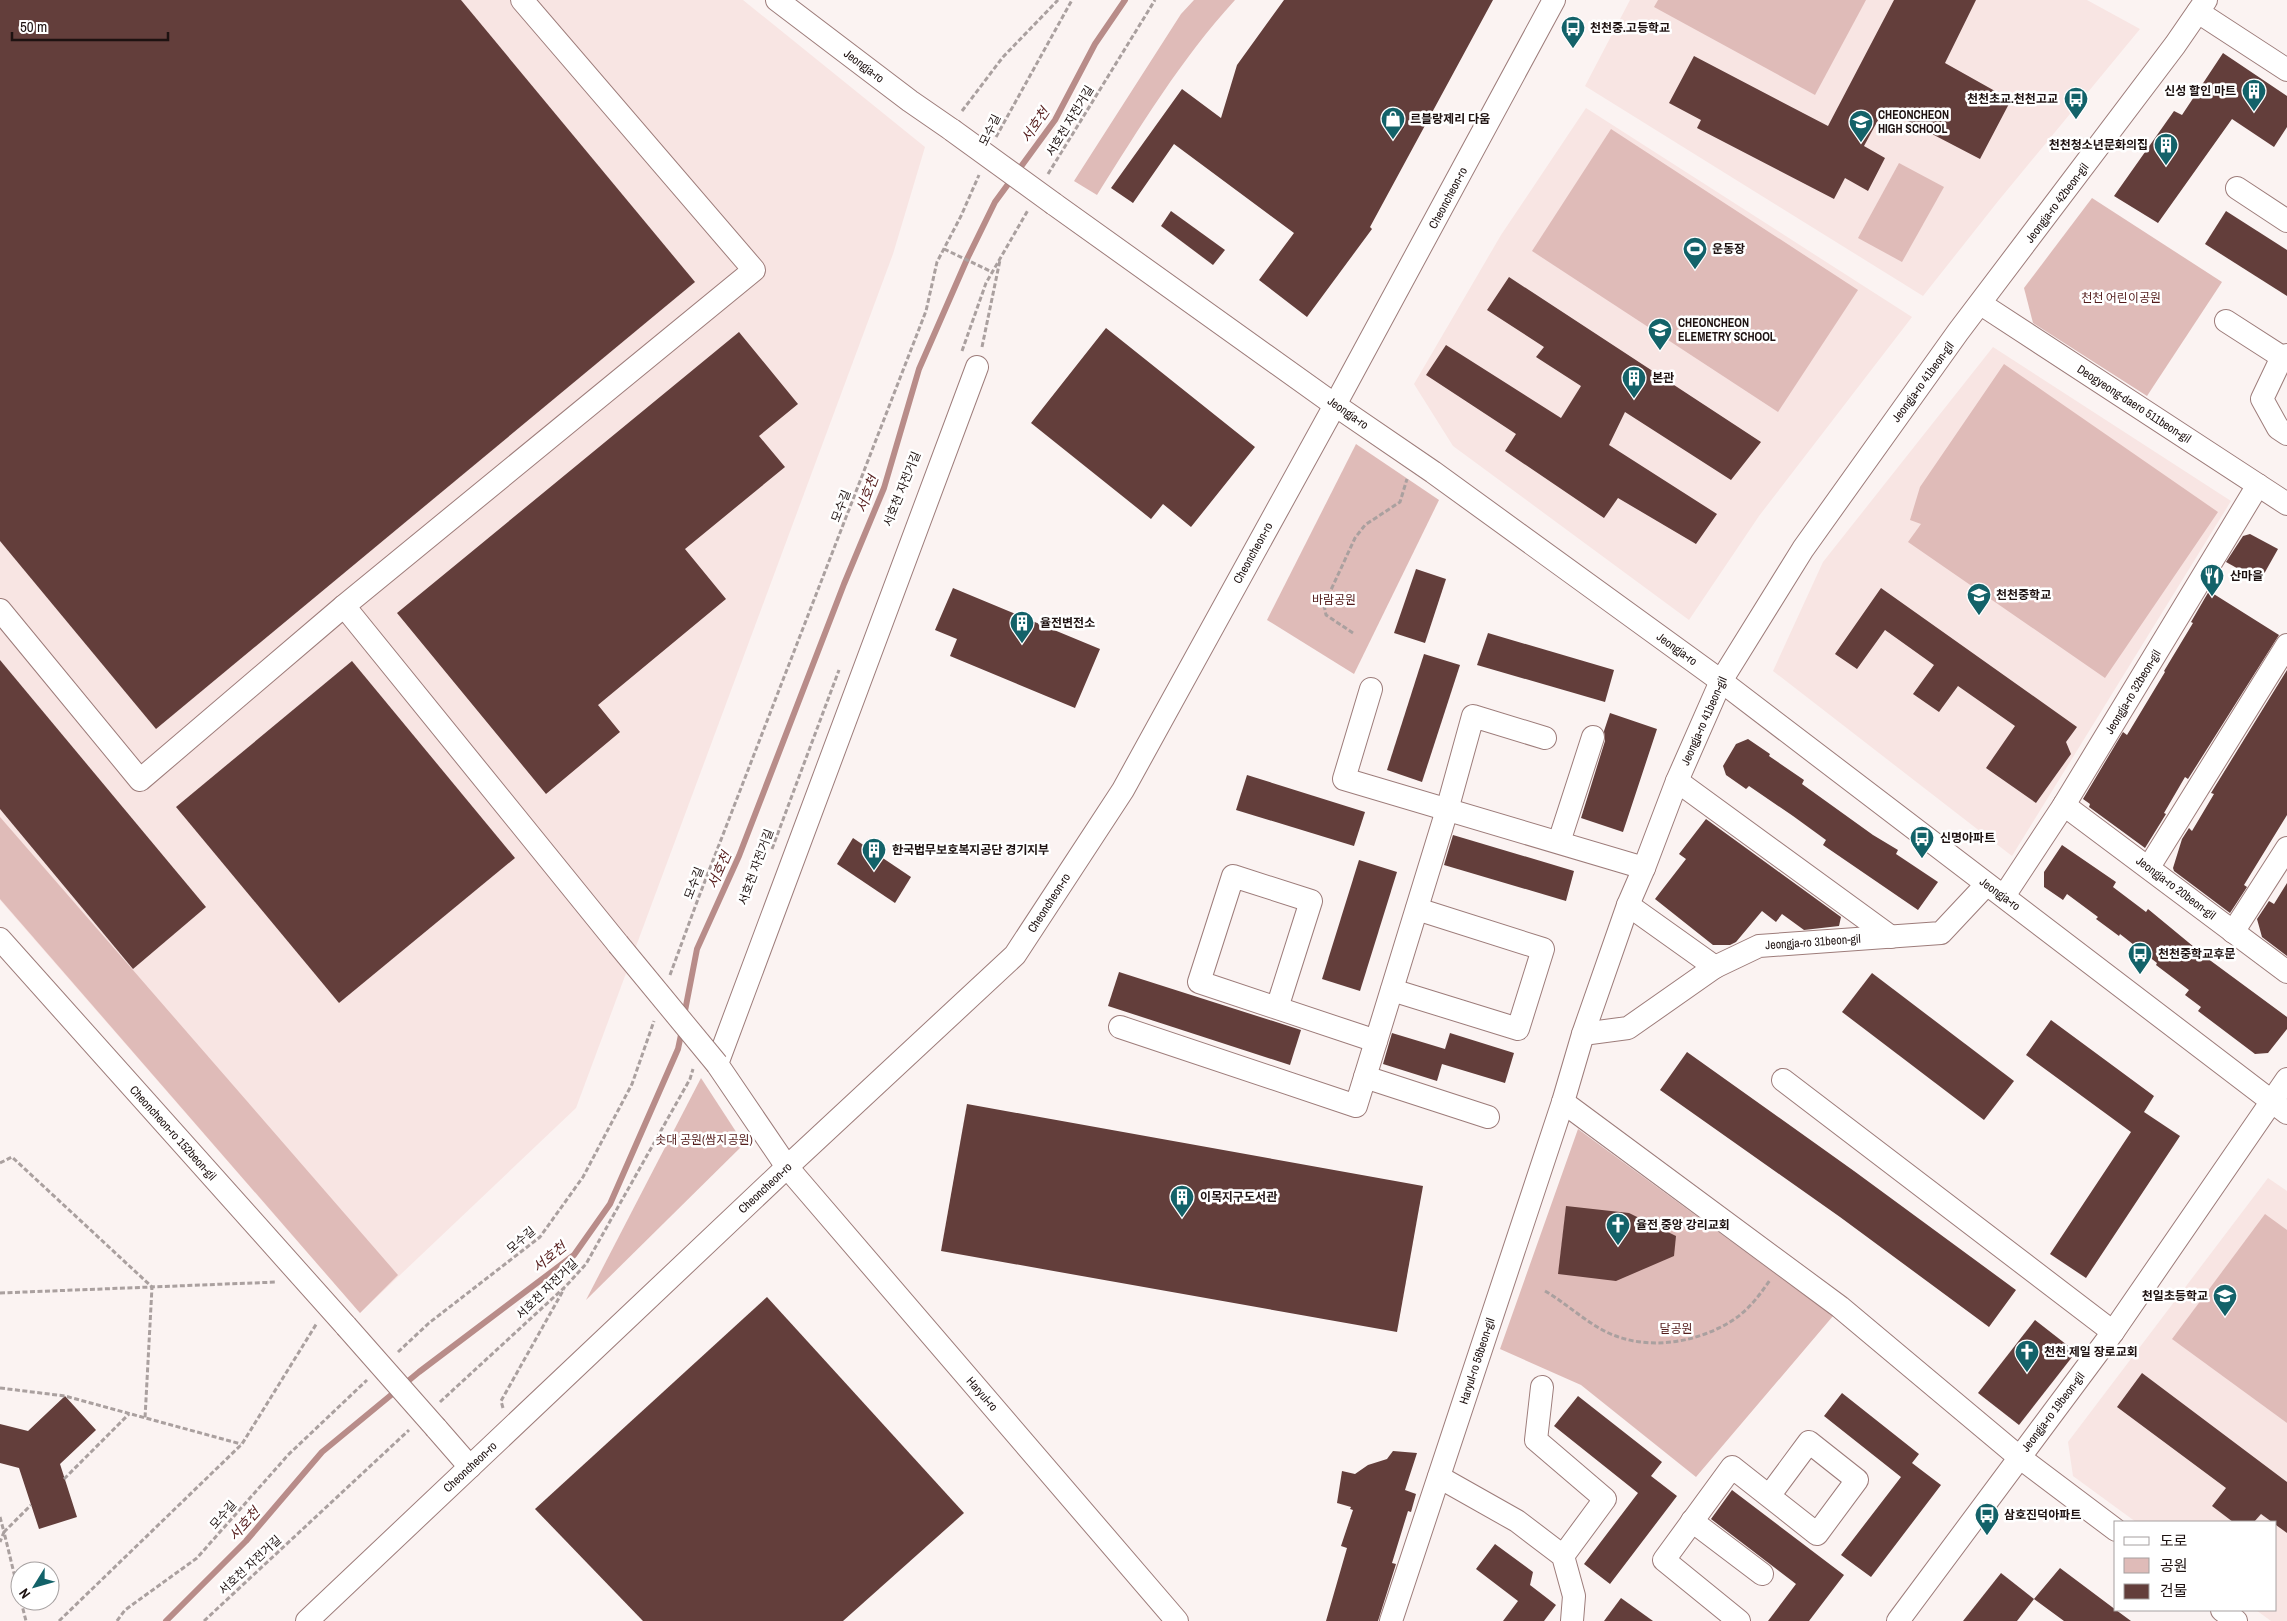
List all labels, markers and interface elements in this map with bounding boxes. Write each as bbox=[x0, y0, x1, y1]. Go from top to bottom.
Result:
scale bar bbox=[12, 10, 169, 42]
bus stop icon: 천천중.고등학교 bbox=[1560, 15, 1586, 49]
text: 50 m bbox=[20, 16, 47, 37]
place label: 천천중.고등학교 bbox=[1590, 20, 1670, 36]
street label: Jeongja-ro bbox=[841, 46, 887, 86]
building icon: 신성 할인 마트 bbox=[2241, 78, 2267, 112]
street label: 서호천 자전거길 bbox=[1043, 83, 1097, 159]
place label: 신성 할인 마트 bbox=[2164, 83, 2236, 99]
bus stop icon: 천천초교.천천고교 bbox=[2063, 86, 2089, 120]
place label: 천천초교.천천고교 bbox=[1967, 91, 2058, 107]
water label: 서호천 bbox=[1017, 103, 1054, 146]
shop icon: 르블랑제리 다움 bbox=[1380, 106, 1406, 140]
place label: CHEONCHEON HIGH SCHOOL bbox=[1878, 107, 1949, 137]
school or university icon: CHEONCHEON HIGH SCHOOL bbox=[1848, 109, 1874, 143]
place label: 르블랑제리 다움 bbox=[1410, 111, 1490, 127]
street label: 모수길 bbox=[976, 112, 1004, 148]
building icon: 천천청소년문화의집 bbox=[2153, 132, 2179, 166]
place label: 천천청소년문화의집 bbox=[2049, 137, 2148, 153]
street label: Jeongja-ro 42beon-gil bbox=[2022, 160, 2092, 246]
street label: Cheoncheon-ro bbox=[1425, 164, 1471, 232]
sports icon: 운동장 bbox=[1682, 236, 1708, 270]
place label: 운동장 bbox=[1712, 241, 1745, 257]
park label: 천천 어린이공원 bbox=[2081, 290, 2161, 306]
place label: CHEONCHEON ELEMETRY SCHOOL bbox=[1678, 315, 1776, 345]
school or university icon: CHEONCHEON ELEMETRY SCHOOL bbox=[1647, 317, 1673, 351]
street label: Jeongja-ro 41beon-gil bbox=[1888, 339, 1958, 425]
street label: Deogyeong-daero 511beon-gil bbox=[2074, 361, 2194, 447]
building icon: 본관 bbox=[1621, 365, 1647, 399]
place label: 본관 bbox=[1652, 370, 1674, 386]
street label: Jeongja-ro bbox=[1324, 393, 1372, 433]
street label: 서호천 자전거길 bbox=[880, 449, 924, 529]
water label: 서호천 bbox=[852, 472, 882, 515]
street label: 모수길 bbox=[828, 488, 854, 524]
street label: Cheoncheon-ro bbox=[1230, 519, 1276, 587]
restaurant icon: 산마을 bbox=[2199, 563, 2225, 597]
place label: 산마을 bbox=[2230, 568, 2263, 584]
school or university icon: 천천중학교 bbox=[1966, 582, 1992, 616]
place label: 천천중학교 bbox=[1996, 587, 2051, 603]
park label: 바람공원 bbox=[1312, 592, 1356, 608]
building icon: 율전변전소 bbox=[1009, 610, 1035, 644]
place label: 율전변전소 bbox=[1040, 615, 1095, 631]
street label: Jeongja-ro bbox=[1653, 629, 1701, 669]
street label: Jeongja-ro 32beon-gil bbox=[2101, 647, 2165, 737]
street label: Jeongja-ro 41beon-gil bbox=[1677, 674, 1731, 768]
bus stop icon: 신명아파트 bbox=[1909, 825, 1935, 859]
street label: 서호천 자전거길 bbox=[735, 827, 777, 907]
place label: 신명아파트 bbox=[1940, 830, 1995, 846]
building icon: 한국법무보호복지공단 경기지부 bbox=[861, 837, 887, 871]
place label: 한국법무보호복지공단 경기지부 bbox=[892, 842, 1049, 858]
water label: 서호천 bbox=[703, 848, 736, 891]
street label: Jeongja-ro 20beon-gil bbox=[2133, 853, 2219, 923]
street label: 모수길 bbox=[681, 865, 707, 901]
street label: Cheoncheon-ro bbox=[1024, 870, 1074, 936]
street label: Jeongja-ro bbox=[1976, 874, 2024, 914]
street label: Jeongja-ro 31beon-gil bbox=[1765, 931, 1861, 953]
bus stop icon: 천천중학교후문 bbox=[2127, 941, 2153, 975]
place label: 천천중학교후문 bbox=[2158, 946, 2235, 962]
street label: Cheoncheon-ro 152beon-gil bbox=[126, 1082, 220, 1184]
park label: 솟대 공원(쌈지공원) bbox=[655, 1132, 753, 1148]
street label: Cheoncheon-ro bbox=[735, 1159, 795, 1217]
building icon: 이목지구도서관 bbox=[1169, 1184, 1195, 1218]
place label: 이목지구도서관 bbox=[1200, 1189, 1277, 1205]
church icon: 율전 중앙 강리교회 bbox=[1605, 1212, 1631, 1246]
place label: 율전 중앙 강리교회 bbox=[1636, 1217, 1730, 1233]
street label: 모수길 bbox=[503, 1223, 539, 1257]
water label: 서호천 bbox=[528, 1237, 571, 1276]
street label: 서호천 자전거길 bbox=[513, 1255, 581, 1323]
school or university icon: 천일초등학교 bbox=[2212, 1283, 2238, 1317]
place label: 천일초등학교 bbox=[2142, 1288, 2208, 1304]
street label: Haryul-ro 56beon-gil bbox=[1456, 1316, 1498, 1406]
park label: 달공원 bbox=[1659, 1321, 1693, 1337]
church icon: 천천 제일 장로교회 bbox=[2014, 1339, 2040, 1373]
place label: 천천 제일 장로교회 bbox=[2044, 1344, 2138, 1360]
street label: Jeongja-ro 19beon-gil bbox=[2018, 1369, 2088, 1455]
street label: Haryul-ro bbox=[963, 1373, 1001, 1415]
street label: Cheoncheon-ro bbox=[440, 1438, 500, 1496]
street label: 모수길 bbox=[206, 1497, 240, 1533]
bus stop icon: 삼호진덕아파트 bbox=[1974, 1502, 2000, 1536]
water label: 서호천 bbox=[224, 1503, 264, 1544]
place label: 삼호진덕아파트 bbox=[2004, 1507, 2081, 1523]
legend bbox=[2114, 1521, 2277, 1611]
text: 도로 bbox=[2160, 1530, 2188, 1551]
street label: 서호천 자전거길 bbox=[215, 1532, 285, 1598]
text: 공원 bbox=[2160, 1555, 2188, 1576]
north arrow bbox=[10, 1561, 60, 1611]
text: 건물 bbox=[2160, 1580, 2188, 1601]
text: N bbox=[15, 1585, 34, 1603]

